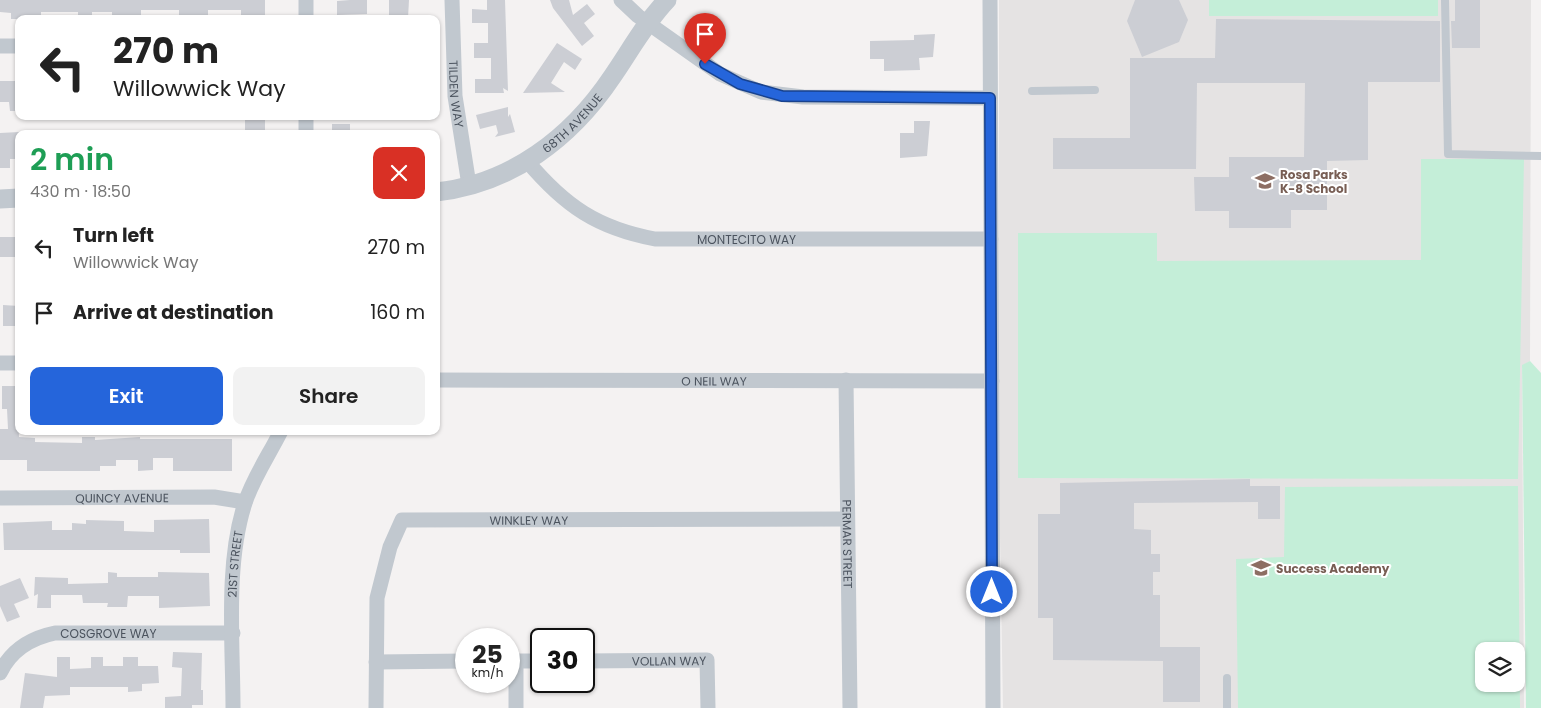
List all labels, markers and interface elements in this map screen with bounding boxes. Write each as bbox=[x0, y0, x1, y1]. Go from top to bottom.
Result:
pin bbox=[684, 13, 726, 64]
icon: arrive bbox=[691, 20, 719, 48]
text: 270 m bbox=[113, 26, 219, 75]
icon: left bbox=[30, 35, 95, 100]
street label: TILDEN WAY bbox=[445, 60, 468, 129]
text: Willowwick Way bbox=[113, 73, 286, 104]
street label: 68TH AVENUE bbox=[538, 90, 606, 156]
text: 2 min bbox=[30, 138, 114, 181]
button: close bbox=[373, 147, 425, 199]
place label: Rosa Parks K-8 School bbox=[1280, 166, 1348, 197]
school or university icon: Rosa Parks K-8 School bbox=[1254, 170, 1276, 192]
text: 430 m · 18:50 bbox=[30, 180, 131, 203]
text: Turn left bbox=[73, 222, 154, 249]
street label: MONTECITO WAY bbox=[697, 231, 796, 248]
icon: left bbox=[30, 234, 58, 262]
text: 270 m bbox=[367, 234, 425, 261]
text: Willowwick Way bbox=[73, 251, 199, 274]
icon: arrive bbox=[30, 299, 58, 327]
text: Arrive at destination bbox=[73, 299, 274, 326]
text: 160 m bbox=[370, 299, 425, 326]
button: Exit bbox=[30, 367, 223, 425]
button: Share bbox=[233, 367, 425, 425]
street label: O NEIL WAY bbox=[681, 372, 747, 389]
street label: QUINCY AVENUE bbox=[75, 489, 169, 506]
street label: PERMAR STREET bbox=[839, 499, 857, 589]
street label: WINKLEY WAY bbox=[489, 511, 568, 528]
street label: 21ST STREET bbox=[223, 529, 246, 598]
school or university icon: Success Academy bbox=[1250, 557, 1272, 579]
place label: Success Academy bbox=[1276, 560, 1390, 577]
position arrow bbox=[965, 565, 1017, 617]
street label: COSGROVE WAY bbox=[60, 625, 156, 642]
speed limit sign: 30 bbox=[530, 628, 595, 693]
text: 25 bbox=[472, 637, 503, 672]
map controls bbox=[1475, 642, 1525, 692]
button: layers bbox=[1475, 642, 1525, 692]
street label: VOLLAN WAY bbox=[632, 652, 706, 669]
text: km/h bbox=[472, 664, 503, 681]

